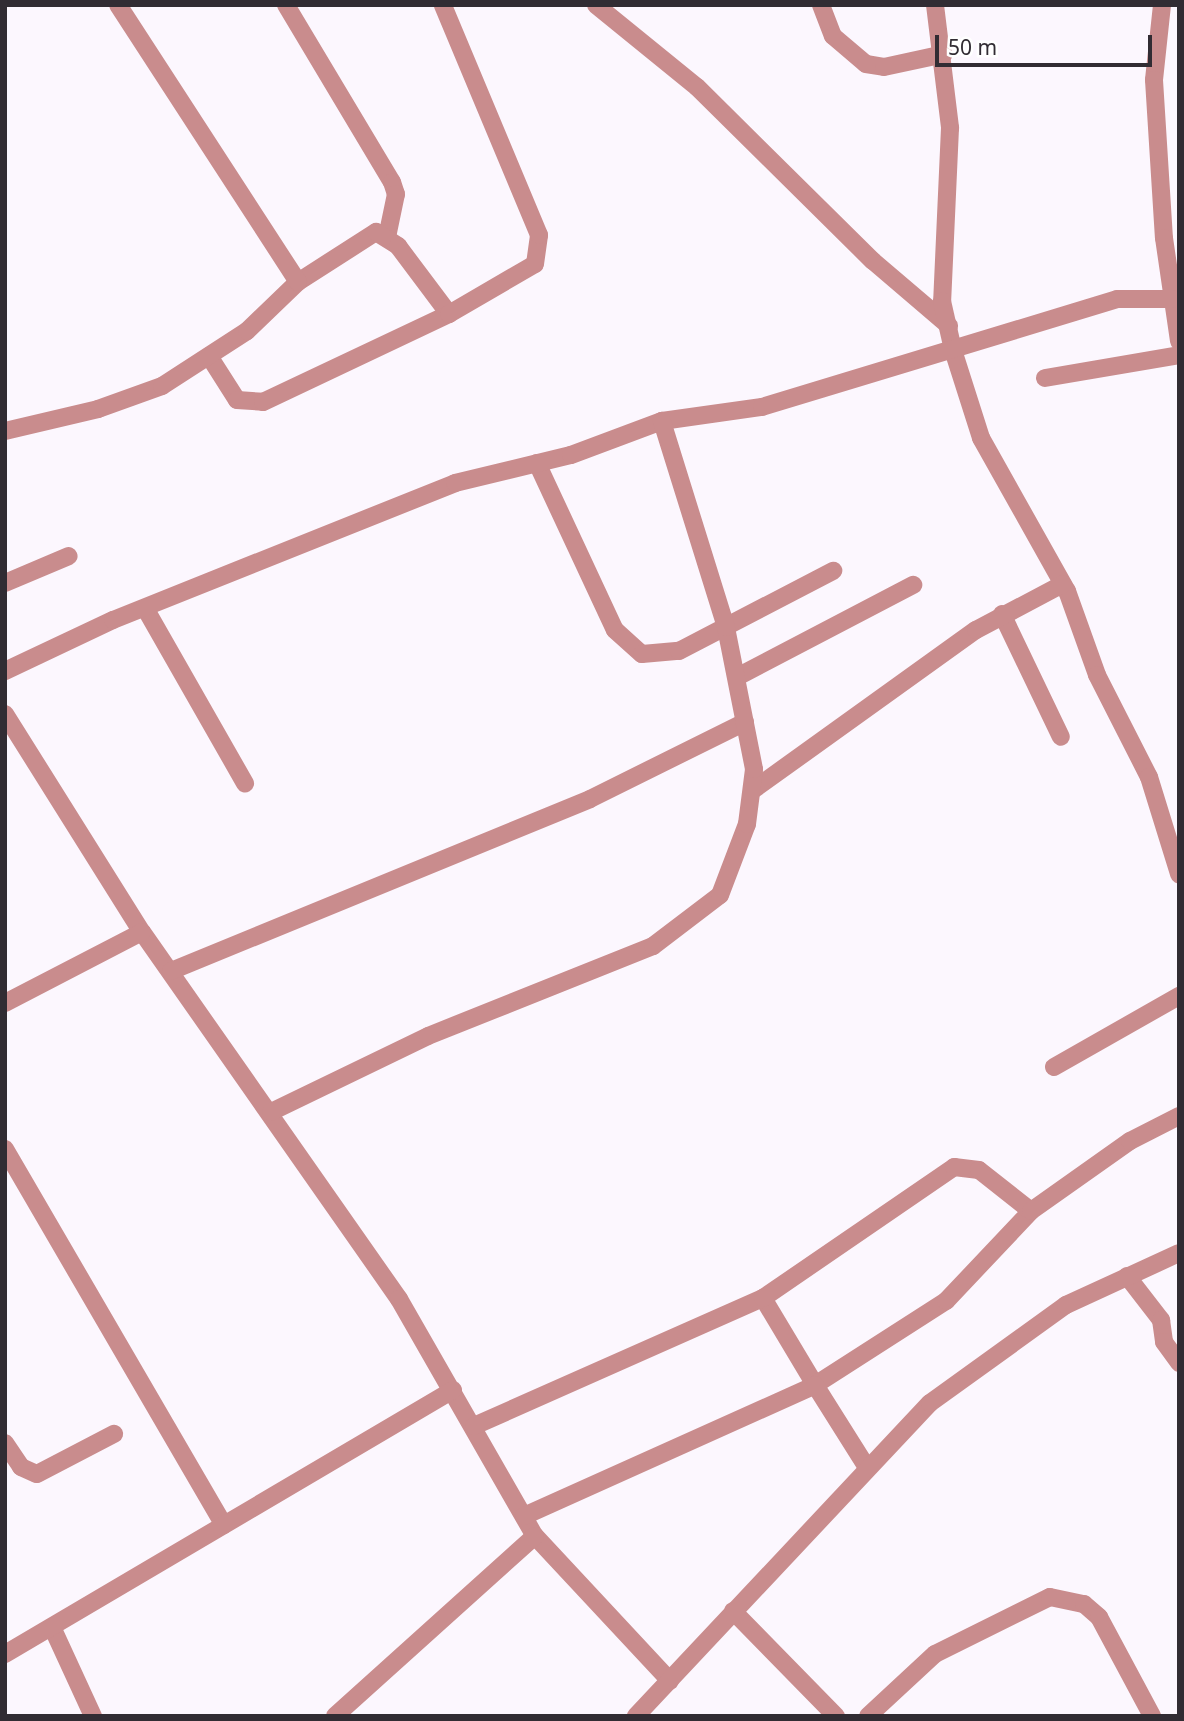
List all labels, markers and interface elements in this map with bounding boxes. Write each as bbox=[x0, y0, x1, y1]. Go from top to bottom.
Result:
scale bar bbox=[939, 21, 1156, 65]
text: 50 m bbox=[948, 33, 997, 61]

